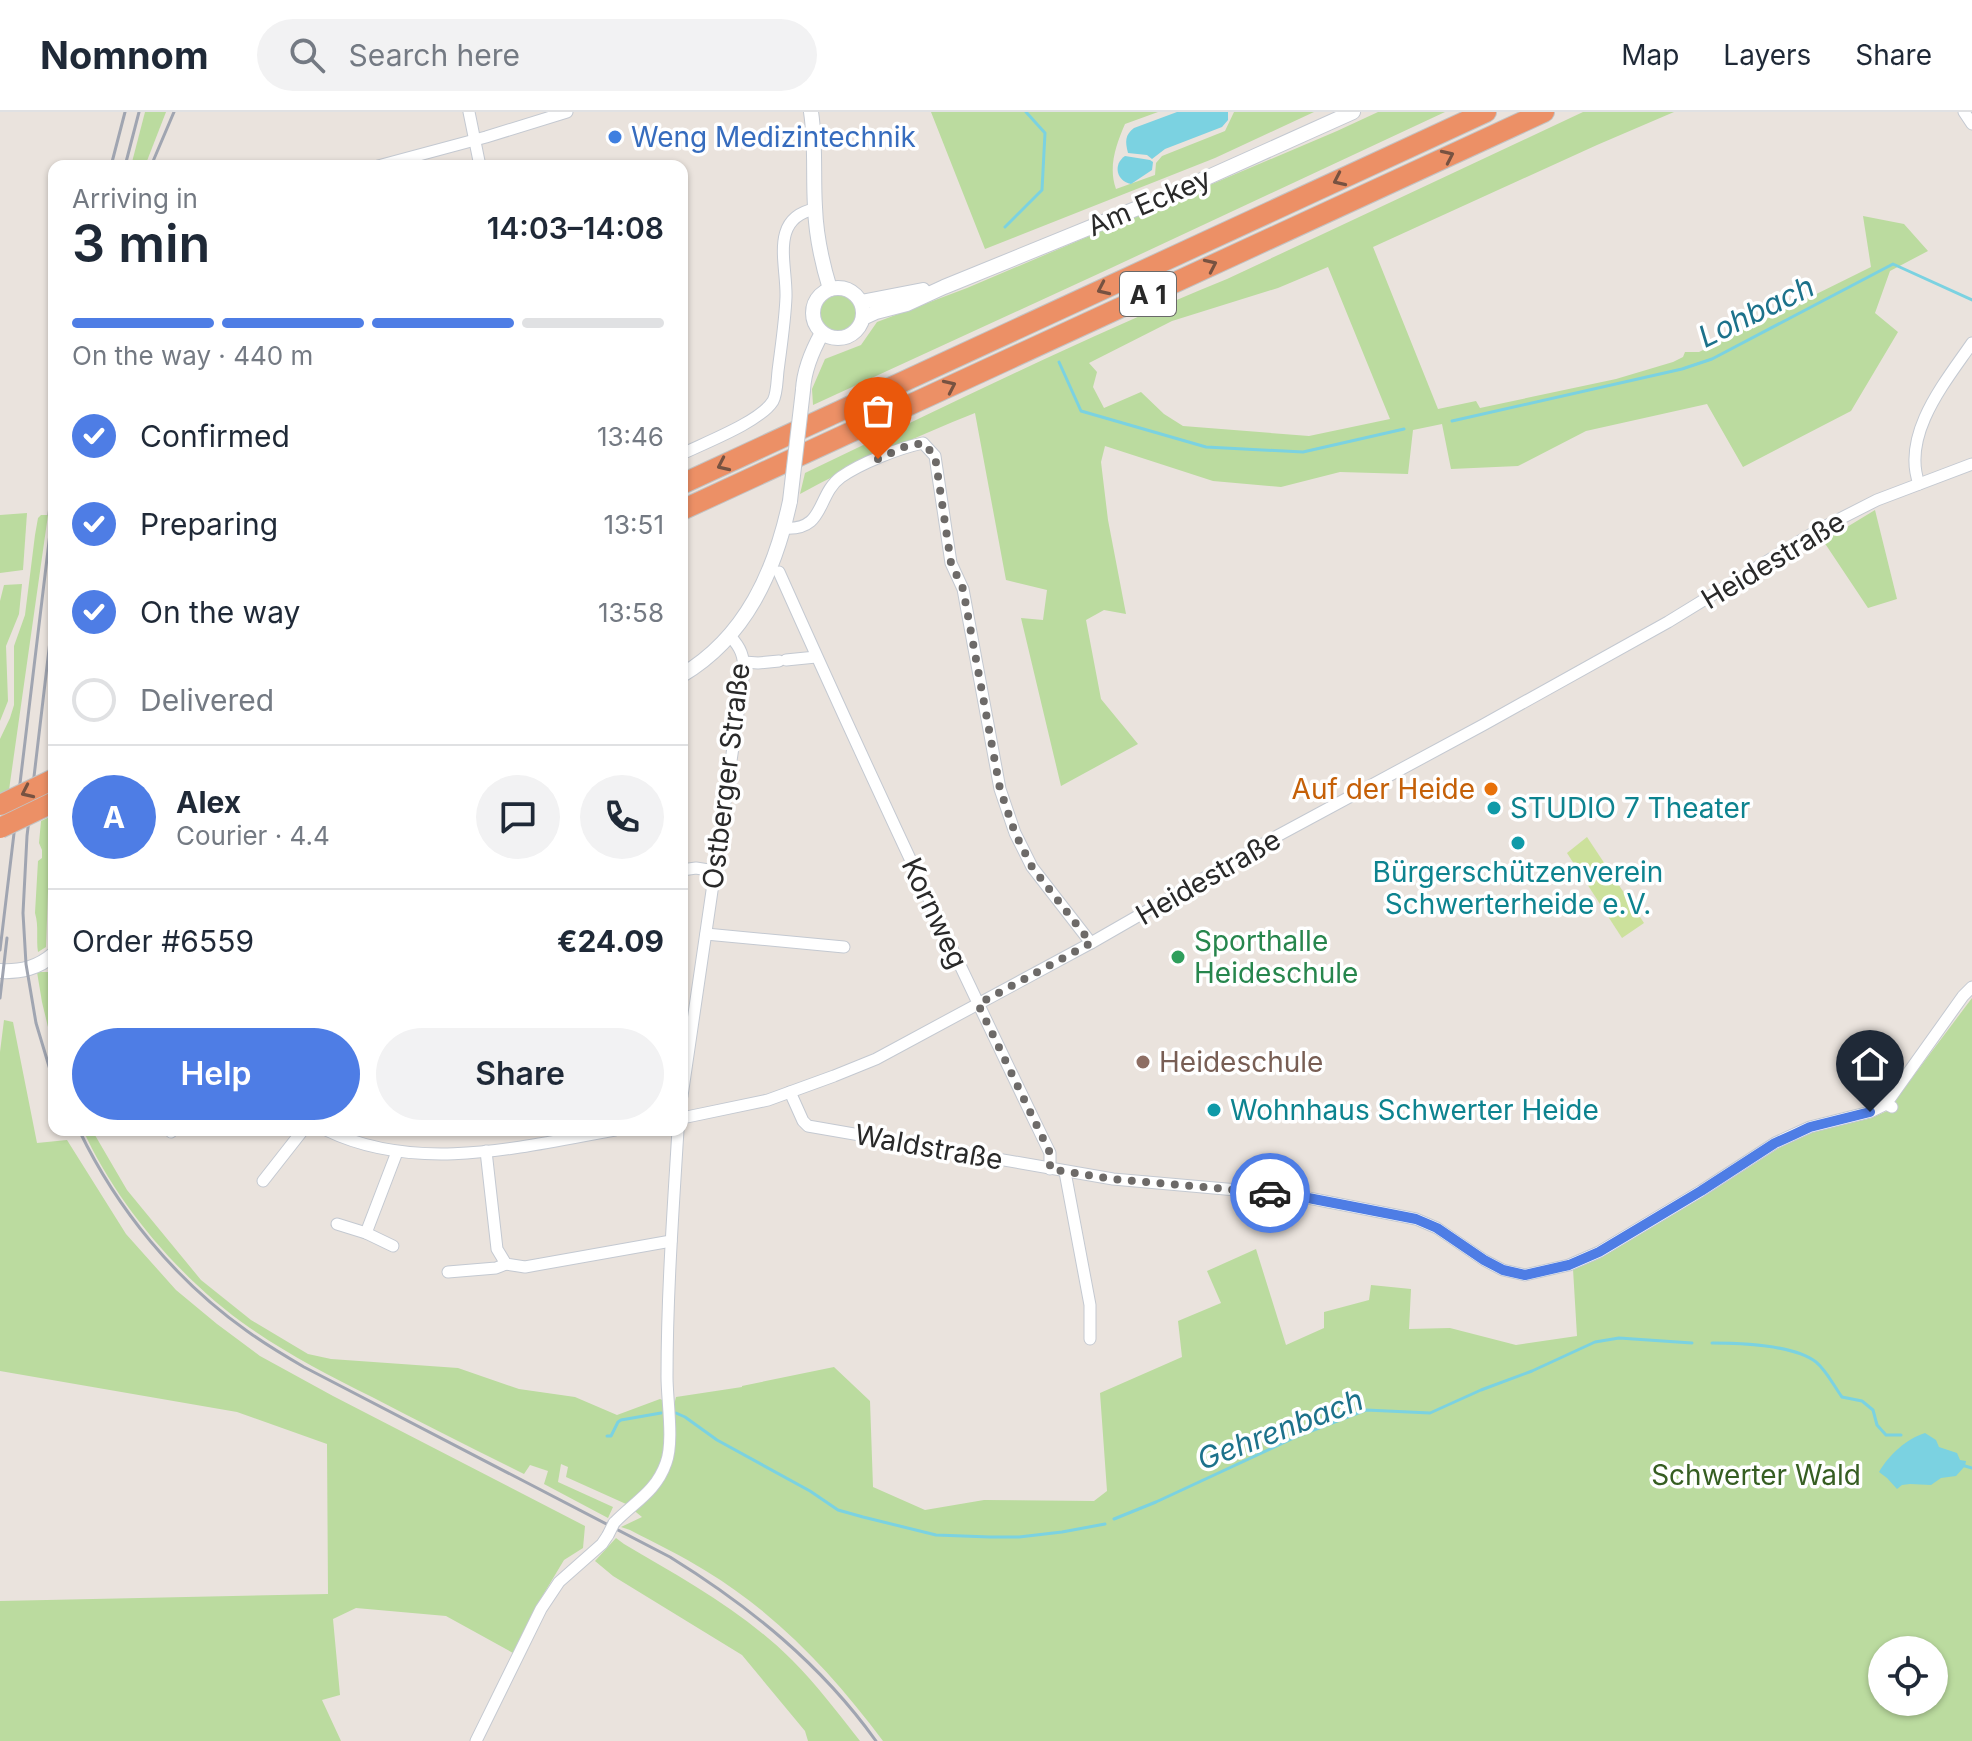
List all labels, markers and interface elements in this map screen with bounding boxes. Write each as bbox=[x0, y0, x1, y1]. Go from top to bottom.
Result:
search box bbox=[257, 19, 817, 91]
text: Nomnom bbox=[40, 32, 209, 78]
icon: search bbox=[285, 33, 329, 77]
text: Search here bbox=[349, 37, 520, 73]
text: Map bbox=[1621, 38, 1679, 72]
text: Layers bbox=[1723, 38, 1811, 72]
text: Share bbox=[1855, 38, 1932, 72]
place label: Weng Medizintechnik bbox=[631, 120, 916, 154]
marker: Weng Medizintechnik bbox=[606, 128, 624, 146]
one-way arrow bbox=[1439, 150, 1454, 166]
street label: Am Eckey bbox=[1082, 161, 1216, 243]
one-way arrow bbox=[1333, 170, 1348, 186]
text: Arriving in bbox=[72, 183, 198, 214]
text: 14:03–14:08 bbox=[487, 210, 664, 246]
text: 3 min bbox=[72, 212, 210, 275]
one-way arrow bbox=[1203, 259, 1218, 275]
water label: Lohbach bbox=[1692, 268, 1820, 354]
road number: A 1 bbox=[1120, 272, 1176, 316]
one-way arrow bbox=[1097, 279, 1112, 295]
text: On the way · 440 m bbox=[72, 340, 313, 371]
pin bbox=[844, 377, 912, 459]
one-way arrow bbox=[942, 380, 956, 396]
icon: bag bbox=[856, 389, 900, 433]
icon: check bbox=[72, 414, 116, 458]
text: Confirmed bbox=[140, 418, 290, 454]
text: 13:46 bbox=[597, 421, 664, 452]
one-way arrow bbox=[717, 455, 732, 471]
icon: check bbox=[72, 502, 116, 546]
street label: Heidestraße bbox=[1695, 504, 1851, 616]
text: Preparing bbox=[140, 506, 278, 542]
text: 13:51 bbox=[603, 509, 664, 540]
icon: check bbox=[72, 590, 116, 634]
text: On the way bbox=[140, 594, 300, 630]
text: 13:58 bbox=[598, 597, 664, 628]
street label: Ostberger Straße bbox=[695, 661, 757, 891]
text: Delivered bbox=[140, 682, 274, 718]
place label: Auf der Heide bbox=[1292, 772, 1475, 806]
button: chat bbox=[476, 775, 560, 859]
button: phone bbox=[580, 775, 664, 859]
marker: Auf der Heide bbox=[1482, 780, 1500, 798]
one-way arrow bbox=[21, 782, 35, 798]
text: Alex bbox=[176, 784, 241, 820]
place label: STUDIO 7 Theater bbox=[1510, 791, 1750, 825]
text: A bbox=[103, 799, 125, 835]
marker: STUDIO 7 Theater bbox=[1485, 799, 1503, 817]
text: Courier · 4.4 bbox=[176, 820, 330, 851]
street label: Heidestraße bbox=[1130, 822, 1286, 932]
marker: Bürgerschützenverein Schwerterheide e.V. bbox=[1509, 834, 1527, 852]
street label: Kornweg bbox=[895, 852, 975, 974]
place label: Bürgerschützenverein Schwerterheide e.V. bbox=[1373, 855, 1663, 921]
text: Order #6559 bbox=[72, 923, 254, 959]
text: €24.09 bbox=[557, 923, 664, 959]
place label: Sporthalle Heideschule bbox=[1194, 924, 1358, 990]
marker: Sporthalle Heideschule bbox=[1169, 948, 1187, 966]
button: Help bbox=[72, 1028, 360, 1120]
button: Share bbox=[376, 1028, 664, 1120]
pin bbox=[1836, 1030, 1904, 1112]
icon: home bbox=[1848, 1042, 1892, 1086]
place label: Heideschule bbox=[1159, 1045, 1323, 1079]
marker: Heideschule bbox=[1134, 1053, 1152, 1071]
place label: Wohnhaus Schwerter Heide bbox=[1230, 1093, 1599, 1127]
marker: Wohnhaus Schwerter Heide bbox=[1205, 1101, 1223, 1119]
street label: Waldstraße bbox=[852, 1117, 1006, 1177]
courier bbox=[1230, 1153, 1310, 1233]
icon: car bbox=[1248, 1171, 1292, 1215]
water label: Gehrenbach bbox=[1192, 1381, 1368, 1477]
park label: Schwerter Wald bbox=[1651, 1458, 1861, 1492]
map controls bbox=[1868, 1636, 1948, 1716]
button: locate bbox=[1868, 1636, 1948, 1716]

